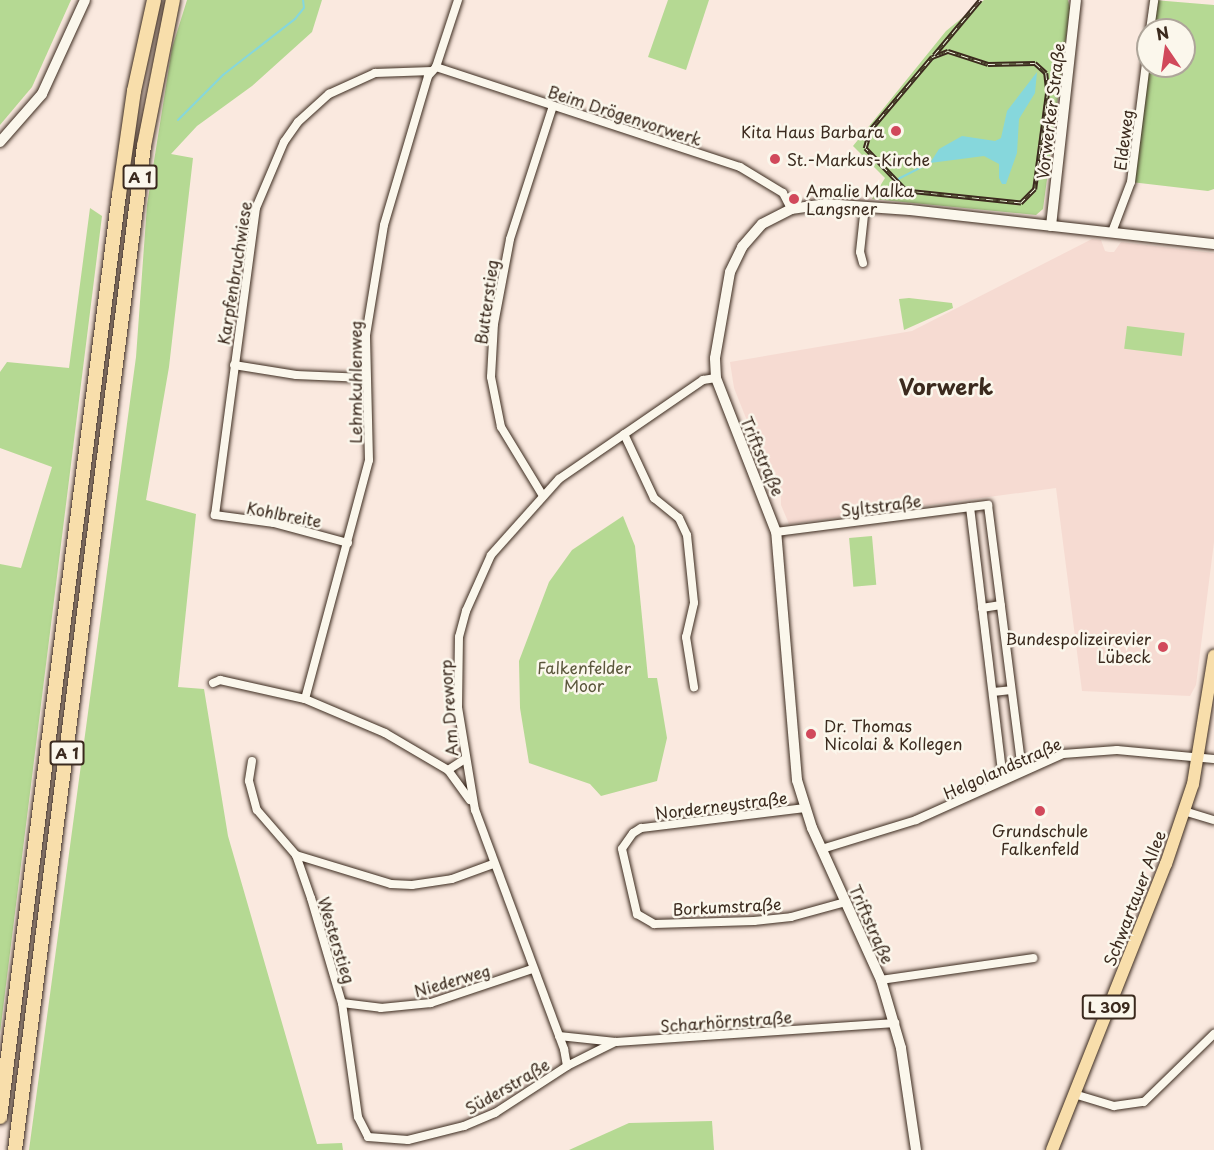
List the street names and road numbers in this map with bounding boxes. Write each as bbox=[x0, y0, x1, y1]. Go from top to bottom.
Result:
street label: Vorwerker Straße bbox=[1032, 41, 1068, 181]
street label: Beim Drögenvorwerk bbox=[545, 81, 705, 149]
street label: Eldeweg bbox=[1110, 108, 1136, 172]
road number: A 1 bbox=[122, 165, 158, 189]
street label: Karpfenbruchwiese bbox=[213, 200, 255, 346]
street label: Butterstieg bbox=[471, 258, 501, 346]
street label: Lehmkuhlenweg bbox=[345, 320, 365, 444]
street label: Triftstraße bbox=[738, 413, 788, 499]
street label: Syltstraße bbox=[840, 491, 922, 519]
street label: Kohlbreite bbox=[245, 497, 323, 531]
street label: Am Dreworp bbox=[435, 659, 461, 757]
street label: Helgolandstraße bbox=[940, 733, 1064, 803]
road number: A 1 bbox=[49, 741, 85, 765]
street label: Norderneystraße bbox=[654, 787, 788, 823]
street label: Schwartauer Allee bbox=[1099, 827, 1169, 969]
street label: Triftstraße bbox=[846, 881, 898, 967]
street label: Westerstieg bbox=[315, 894, 359, 986]
street label: Borkumstraße bbox=[672, 894, 782, 918]
street label: Niederweg bbox=[412, 960, 492, 1000]
road number: L 309 bbox=[1080, 995, 1138, 1019]
street label: Scharhörnstraße bbox=[660, 1007, 792, 1035]
street label: Süderstraße bbox=[462, 1054, 552, 1118]

